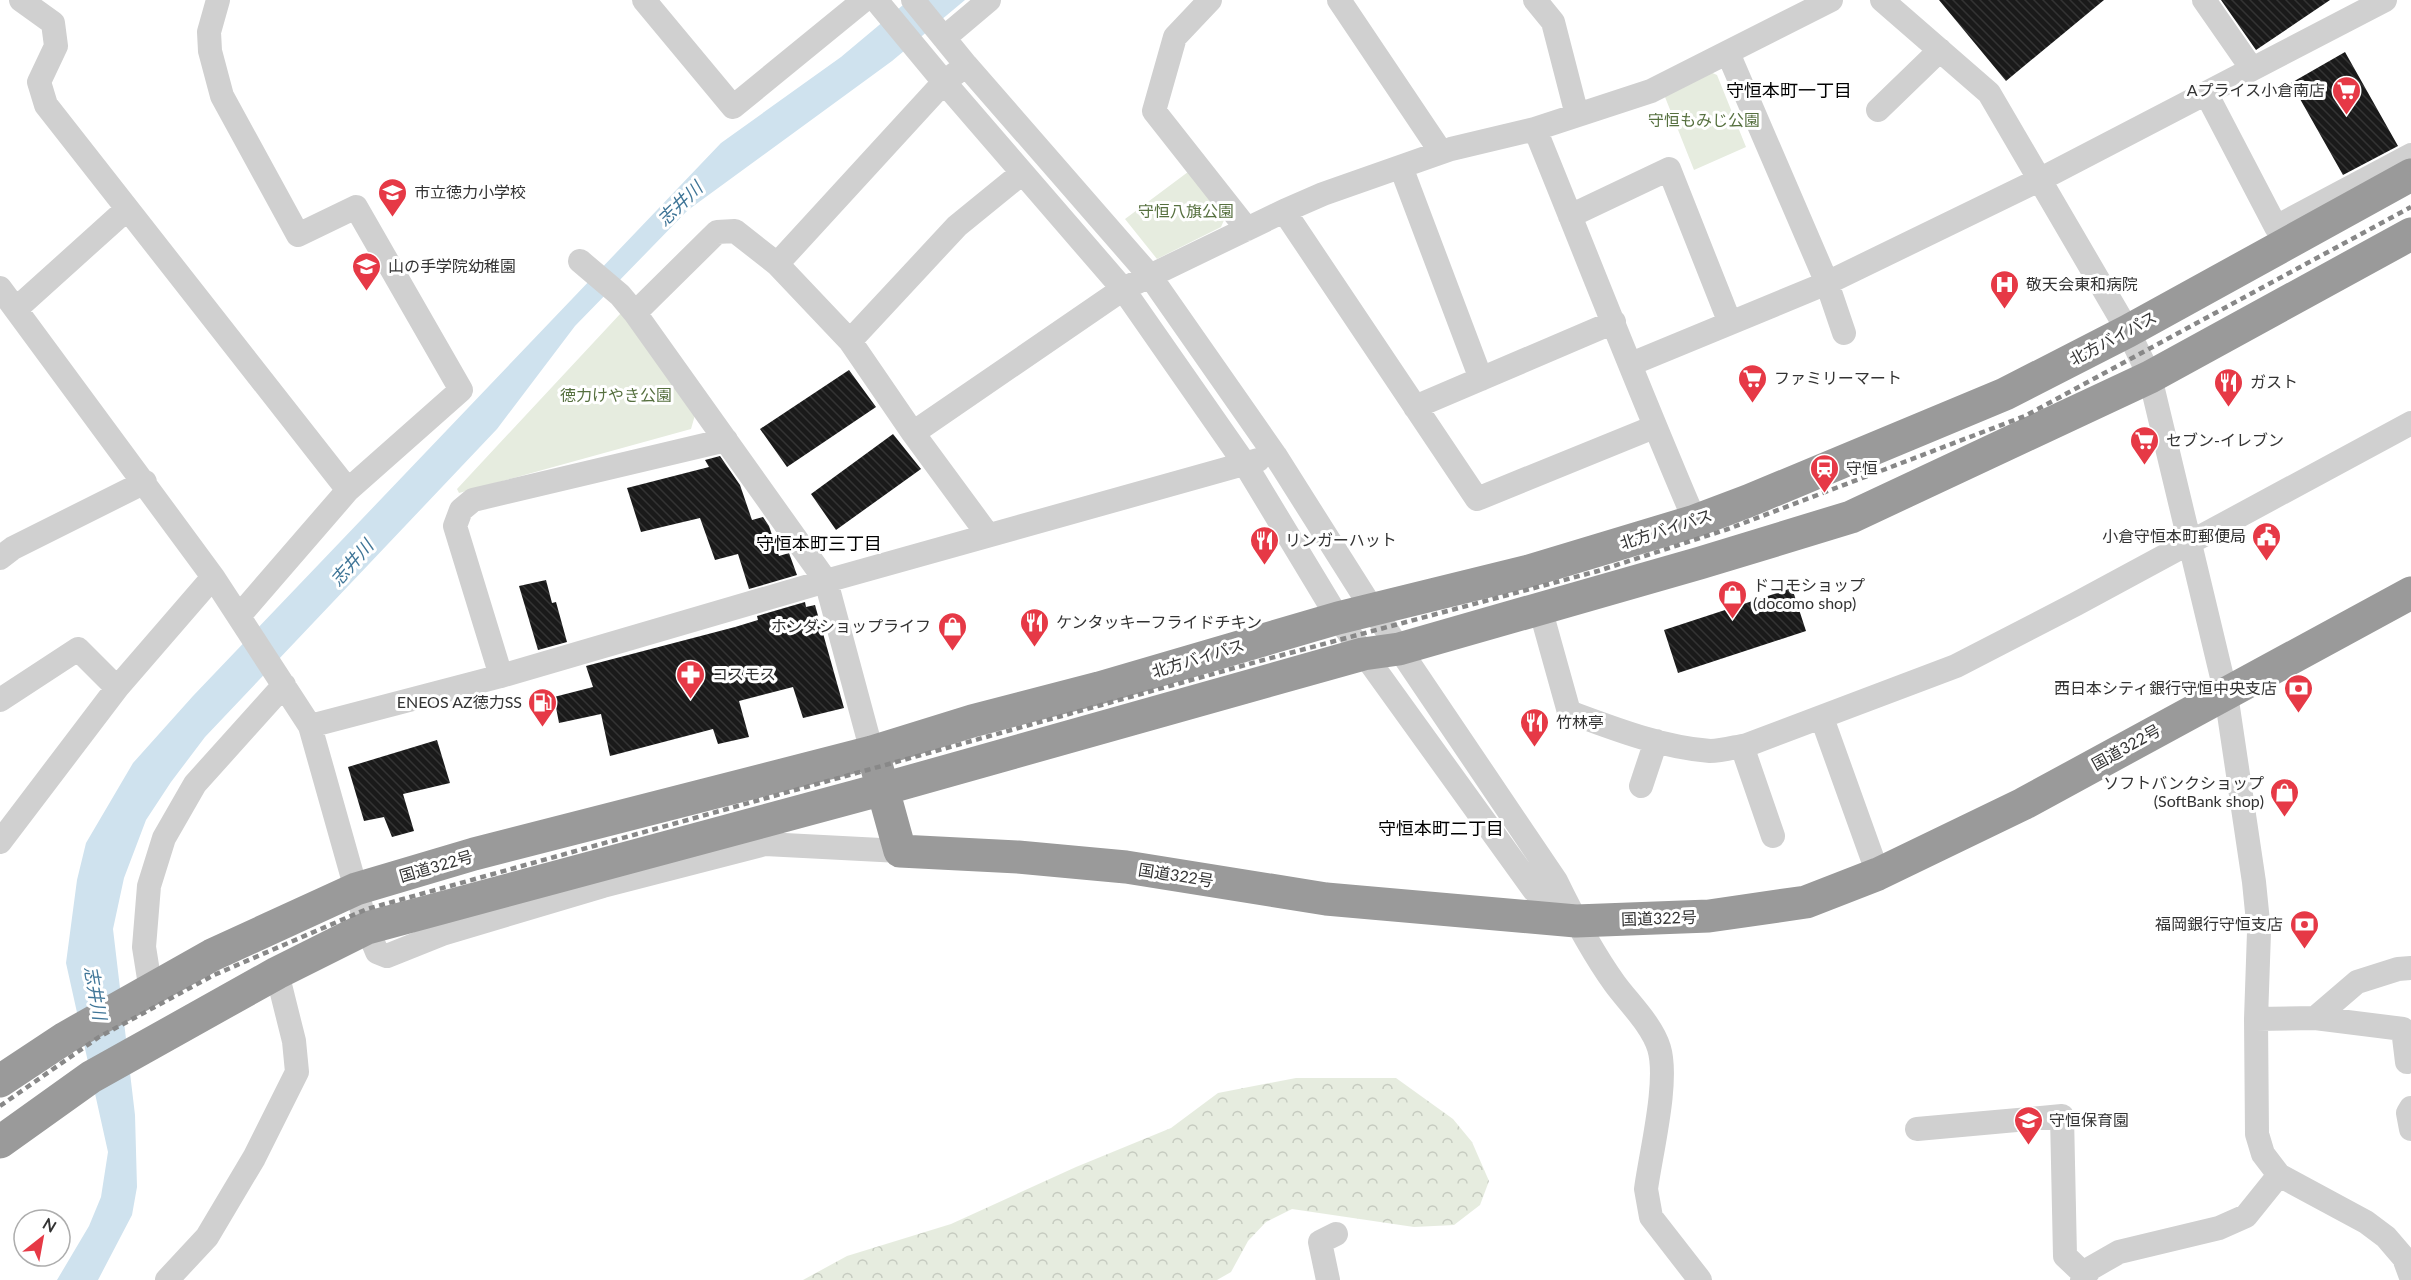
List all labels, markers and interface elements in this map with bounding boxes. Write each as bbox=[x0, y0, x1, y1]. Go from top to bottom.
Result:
supermarket icon: Aプライス小倉南店 bbox=[2330, 74, 2362, 116]
district label: 守恒本町一丁目 bbox=[1726, 79, 1852, 101]
place label: Aプライス小倉南店 bbox=[2187, 80, 2325, 99]
park label: 守恒もみじ公園 bbox=[1648, 110, 1760, 129]
water label: 志井川 bbox=[652, 175, 708, 230]
school or university icon: 市立徳力小学校 bbox=[377, 176, 409, 218]
place label: 市立徳力小学校 bbox=[414, 182, 526, 201]
park label: 守恒八旗公園 bbox=[1138, 201, 1234, 220]
school or university icon: 山の手学院幼稚園 bbox=[351, 250, 383, 292]
place label: 山の手学院幼稚園 bbox=[388, 256, 516, 275]
hospital icon: 敬天会東和病院 bbox=[1989, 268, 2021, 310]
place label: 敬天会東和病院 bbox=[2026, 274, 2138, 293]
street label: 北方バイパス bbox=[2066, 307, 2159, 368]
supermarket icon: ファミリーマート bbox=[1737, 362, 1769, 404]
restaurant icon: ガスト bbox=[2213, 366, 2245, 408]
place label: ファミリーマート bbox=[1774, 368, 1902, 387]
place label: ガスト bbox=[2250, 372, 2298, 391]
park label: 徳力けやき公園 bbox=[560, 385, 672, 404]
supermarket icon: セブン-イレブン bbox=[2129, 424, 2161, 466]
place label: セブン-イレブン bbox=[2166, 430, 2284, 449]
station icon: 守恒 bbox=[1809, 452, 1841, 494]
place label: 守恒 bbox=[1846, 458, 1878, 477]
street label: 北方バイパス bbox=[1617, 505, 1714, 552]
public building icon: 小倉守恒本町郵便局 bbox=[2251, 520, 2283, 562]
restaurant icon: リンガーハット bbox=[1248, 524, 1280, 566]
place label: 小倉守恒本町郵便局 bbox=[2102, 526, 2246, 545]
place label: リンガーハット bbox=[1285, 530, 1397, 549]
district label: 守恒本町三丁目 bbox=[756, 532, 882, 554]
water label: 志井川 bbox=[325, 533, 379, 590]
place label: ドコモショップ (docomo shop) bbox=[1753, 575, 1865, 612]
shop icon: ドコモショップ (docomo shop) bbox=[1716, 578, 1748, 620]
restaurant icon: ケンタッキーフライドチキン bbox=[1019, 606, 1051, 648]
shop icon: ホンダショップライフ bbox=[936, 610, 968, 652]
place label: ケンタッキーフライドチキン bbox=[1056, 612, 1262, 631]
place label: ホンダショップライフ bbox=[771, 616, 931, 635]
street label: 北方バイパス bbox=[1149, 634, 1246, 681]
pharmacy icon: コスモス bbox=[675, 658, 707, 700]
place label: コスモス bbox=[712, 664, 776, 683]
bank icon: 西日本シティ銀行守恒中央支店 bbox=[2282, 672, 2314, 714]
place label: 西日本シティ銀行守恒中央支店 bbox=[2054, 678, 2277, 697]
fuel station icon: ENEOS AZ徳力SS bbox=[527, 686, 559, 728]
place label: ENEOS AZ徳力SS bbox=[397, 692, 522, 711]
restaurant icon: 竹林亭 bbox=[1519, 706, 1551, 748]
place label: 竹林亭 bbox=[1556, 712, 1604, 731]
street label: 国道322号 bbox=[2088, 720, 2164, 773]
place label: ソフトバンクショップ (SoftBank shop) bbox=[2103, 773, 2264, 810]
shop icon: ソフトバンクショップ (SoftBank shop) bbox=[2269, 776, 2301, 818]
district label: 守恒本町二丁目 bbox=[1378, 817, 1504, 839]
street label: 国道322号 bbox=[397, 846, 475, 885]
street label: 国道322号 bbox=[1137, 859, 1215, 890]
street label: 国道322号 bbox=[1621, 907, 1697, 928]
bank icon: 福岡銀行守恒支店 bbox=[2288, 908, 2320, 950]
place label: 福岡銀行守恒支店 bbox=[2155, 914, 2283, 933]
water label: 志井川 bbox=[80, 964, 112, 1023]
school or university icon: 守恒保育園 bbox=[2012, 1104, 2044, 1146]
place label: 守恒保育園 bbox=[2049, 1110, 2129, 1129]
north arrow bbox=[12, 1208, 72, 1268]
text: N bbox=[40, 1213, 60, 1236]

